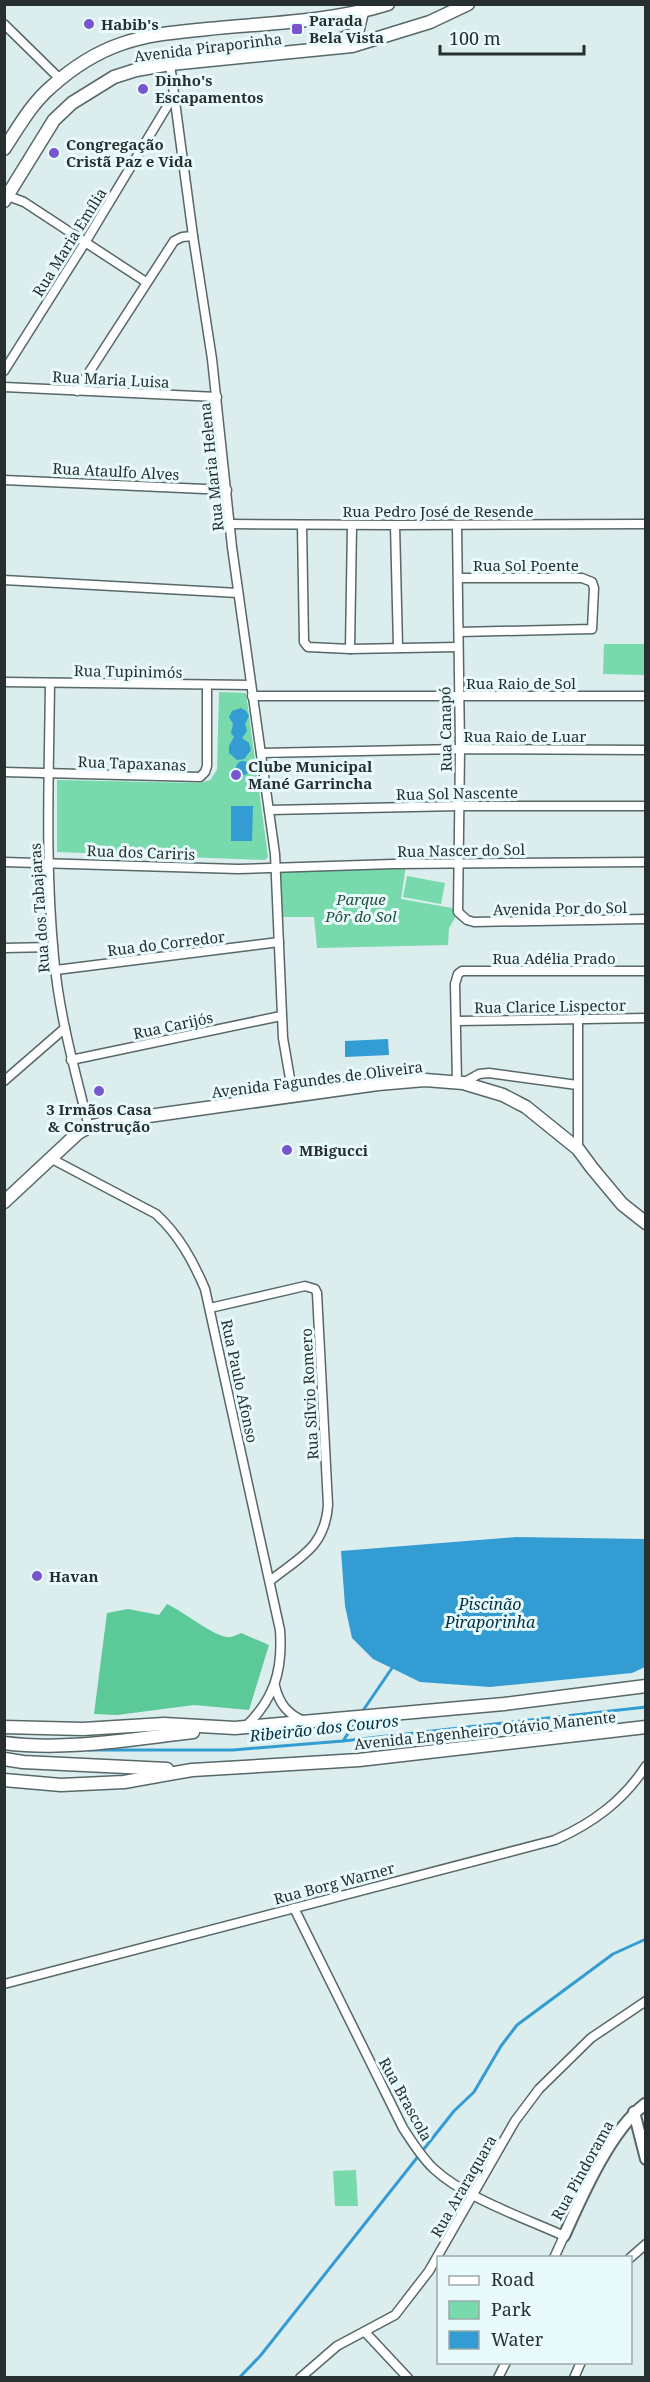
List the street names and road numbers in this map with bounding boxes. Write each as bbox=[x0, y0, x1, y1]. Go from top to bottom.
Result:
street label: Avenida Piraporinha bbox=[133, 28, 283, 66]
street label: Rua Maria Emília bbox=[27, 184, 111, 300]
street label: Rua Maria Luisa bbox=[52, 366, 170, 392]
street label: Rua Maria Helena bbox=[194, 402, 228, 532]
street label: Rua Ataulfo Alves bbox=[52, 458, 180, 484]
street label: Rua Pedro José de Resende bbox=[342, 501, 534, 521]
street label: Rua Sol Poente bbox=[473, 555, 579, 575]
street label: Rua Tupinimós bbox=[74, 660, 183, 682]
street label: Rua Raio de Sol bbox=[466, 673, 576, 693]
street label: Rua Canapó bbox=[434, 686, 456, 772]
street label: Rua Raio de Luar bbox=[464, 726, 586, 746]
street label: Rua Tapaxanas bbox=[77, 751, 187, 775]
street label: Rua Sol Nascente bbox=[396, 782, 518, 804]
street label: Rua Nascer do Sol bbox=[397, 839, 525, 861]
street label: Rua dos Cariris bbox=[86, 840, 196, 864]
street label: Rua dos Tabajaras bbox=[24, 842, 54, 974]
street label: Avenida Por do Sol bbox=[493, 897, 628, 919]
street label: Rua do Corredor bbox=[106, 926, 226, 960]
street label: Rua Adélia Prado bbox=[492, 948, 616, 968]
street label: Rua Clarice Lispector bbox=[474, 995, 626, 1017]
street label: Rua Carijós bbox=[131, 1007, 215, 1043]
street label: Avenida Fagundes de Oliveira bbox=[210, 1056, 424, 1102]
street label: Rua Paulo Afonso bbox=[217, 1317, 263, 1445]
street label: Rua Sílvio Romero bbox=[296, 1328, 322, 1460]
street label: Avenida Engenheiro Otávio Manente bbox=[353, 1706, 617, 1754]
street label: Rua Borg Warner bbox=[271, 1857, 397, 1909]
street label: Rua Brascola bbox=[375, 2054, 437, 2144]
street label: Rua Pindorama bbox=[546, 2117, 618, 2223]
street label: Rua Araraquara bbox=[426, 2131, 500, 2241]

